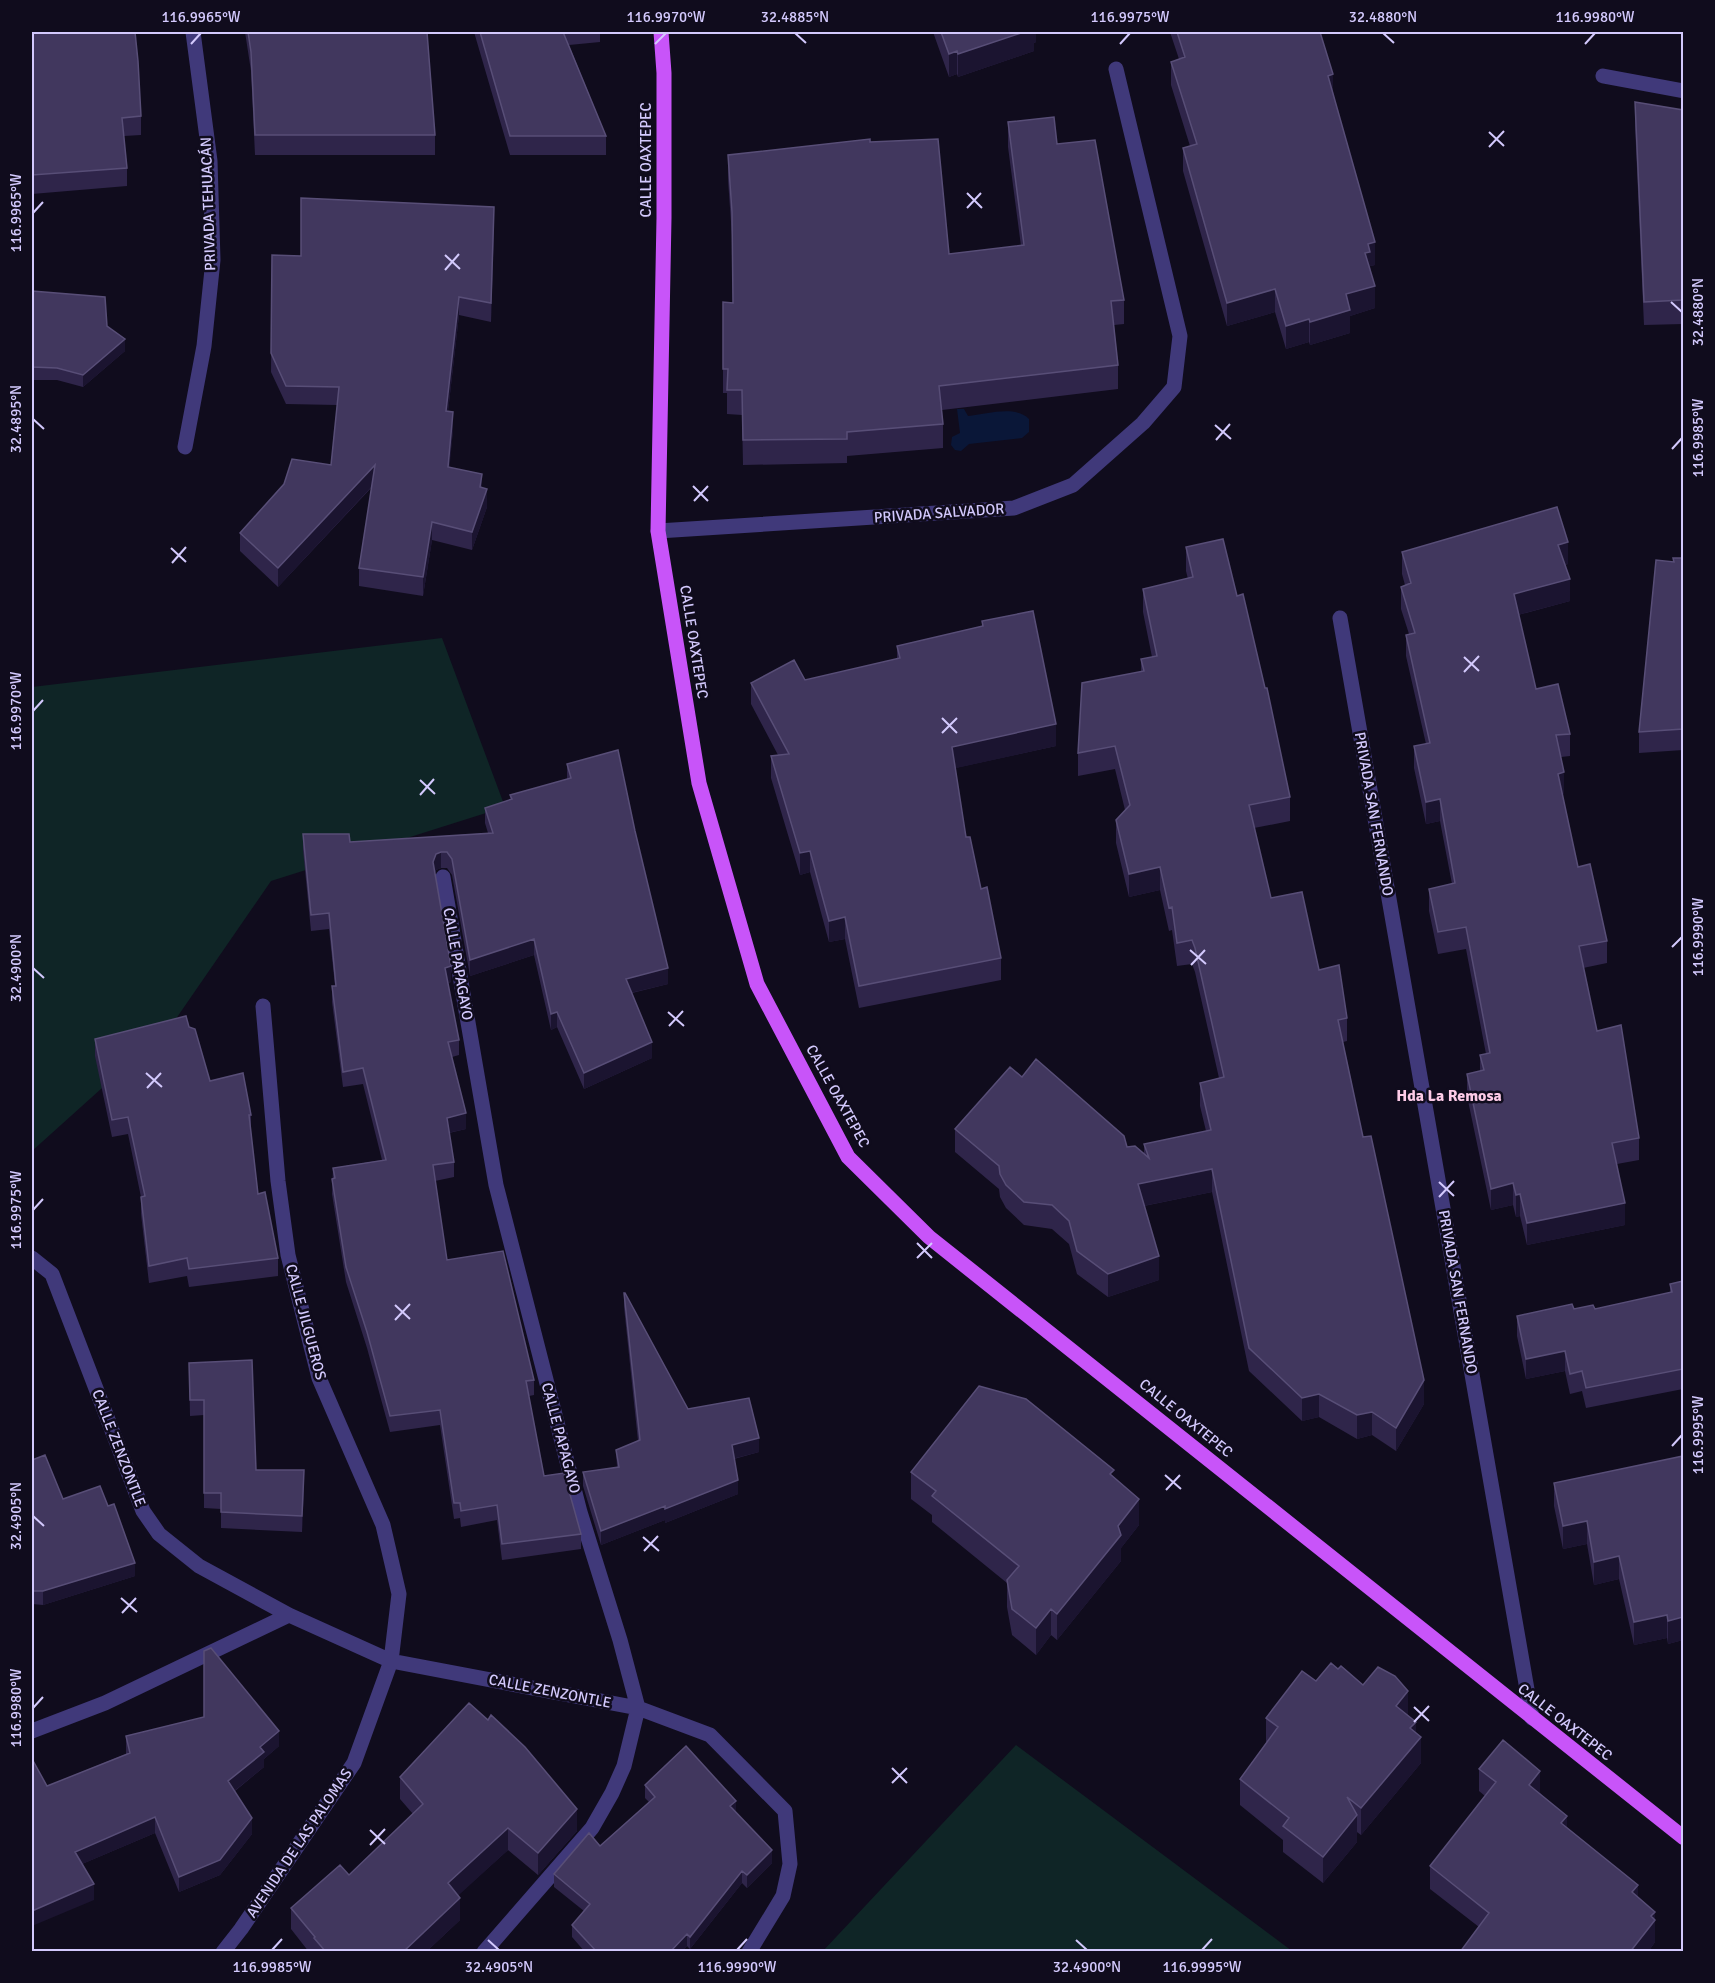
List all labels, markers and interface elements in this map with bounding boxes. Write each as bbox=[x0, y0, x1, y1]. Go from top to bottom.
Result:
text: 116.9965°W bbox=[162, 8, 241, 26]
text: 116.9970°W bbox=[627, 8, 706, 26]
text: 32.4885°N bbox=[761, 8, 829, 26]
text: 116.9975°W bbox=[1091, 8, 1170, 26]
text: 32.4880°N bbox=[1349, 8, 1417, 26]
text: 116.9980°W bbox=[1556, 8, 1635, 26]
street label: CALLE OAXTEPEC bbox=[637, 103, 655, 217]
street label: PRIVADA TEHUACÁN bbox=[196, 137, 219, 271]
text: 116.9965°W bbox=[7, 173, 25, 252]
text: 32.4880°N bbox=[1689, 278, 1707, 346]
text: 32.4895°N bbox=[7, 385, 25, 453]
text: 116.9985°W bbox=[1689, 398, 1707, 477]
street label: PRIVADA SALVADOR bbox=[873, 499, 1005, 527]
street label: CALLE OAXTEPEC bbox=[676, 584, 712, 700]
text: 116.9970°W bbox=[7, 671, 25, 750]
street label: PRIVADA SAN FERNANDO bbox=[1351, 730, 1397, 898]
text: 116.9990°W bbox=[1689, 897, 1707, 976]
street label: CALLE PAPAGAYO bbox=[439, 906, 477, 1022]
text: 32.4900°N bbox=[7, 934, 25, 1002]
street label: CALLE OAXTEPEC bbox=[802, 1041, 874, 1151]
district label: Hda La Remosa bbox=[1396, 1086, 1502, 1106]
text: 116.9975°W bbox=[7, 1170, 25, 1249]
street label: PRIVADA SAN FERNANDO bbox=[1435, 1208, 1481, 1376]
street label: CALLE JILGUEROS bbox=[282, 1262, 330, 1382]
street label: CALLE OAXTEPEC bbox=[1136, 1375, 1236, 1461]
street label: CALLE PAPAGAYO bbox=[538, 1381, 584, 1495]
street label: CALLE ZENZONTLE bbox=[88, 1387, 150, 1509]
text: 116.9995°W bbox=[1689, 1395, 1707, 1474]
text: 32.4905°N bbox=[7, 1482, 25, 1550]
text: 116.9980°W bbox=[7, 1668, 25, 1747]
street label: CALLE ZENZONTLE bbox=[487, 1670, 613, 1712]
street label: CALLE OAXTEPEC bbox=[1514, 1680, 1616, 1764]
street label: AVENIDA DE LAS PALOMAS bbox=[242, 1765, 356, 1921]
text: 116.9985°W bbox=[233, 1958, 312, 1976]
text: 32.4905°N bbox=[465, 1958, 533, 1976]
text: 116.9990°W bbox=[698, 1958, 777, 1976]
text: 32.4900°N bbox=[1053, 1958, 1121, 1976]
text: 116.9995°W bbox=[1163, 1958, 1242, 1976]

